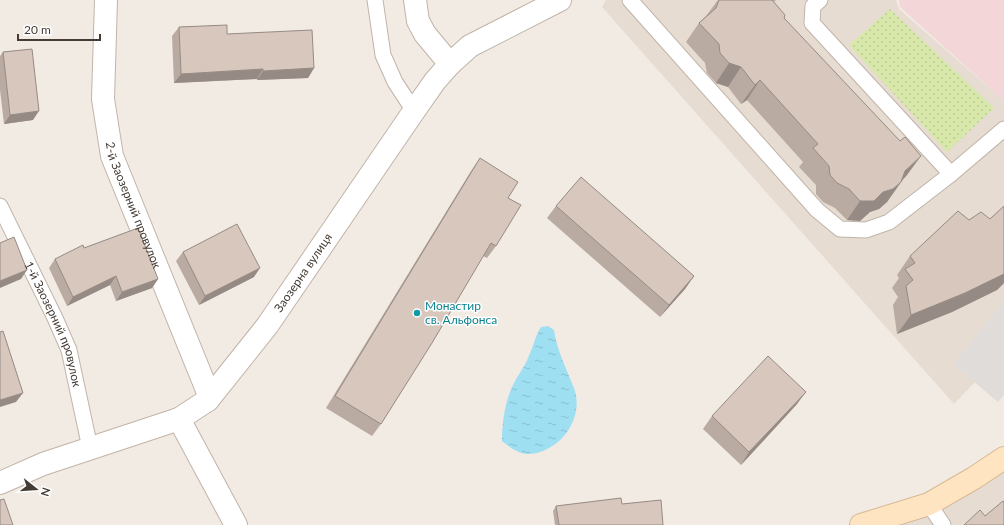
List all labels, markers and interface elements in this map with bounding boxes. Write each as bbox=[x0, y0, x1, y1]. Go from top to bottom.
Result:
scale bar bbox=[18, 16, 100, 42]
text: 20 m bbox=[24, 22, 51, 37]
street label: 2-й Заозерний провулок bbox=[103, 141, 165, 271]
street label: Заозерна вулиця bbox=[271, 230, 335, 315]
street label: 1-й Заозерний провулок bbox=[21, 259, 85, 389]
place label: Монастир св. Альфонса bbox=[425, 298, 497, 327]
marker: Монастир св. Альфонса bbox=[412, 308, 422, 318]
north arrow bbox=[16, 469, 56, 509]
text: N bbox=[39, 486, 53, 498]

